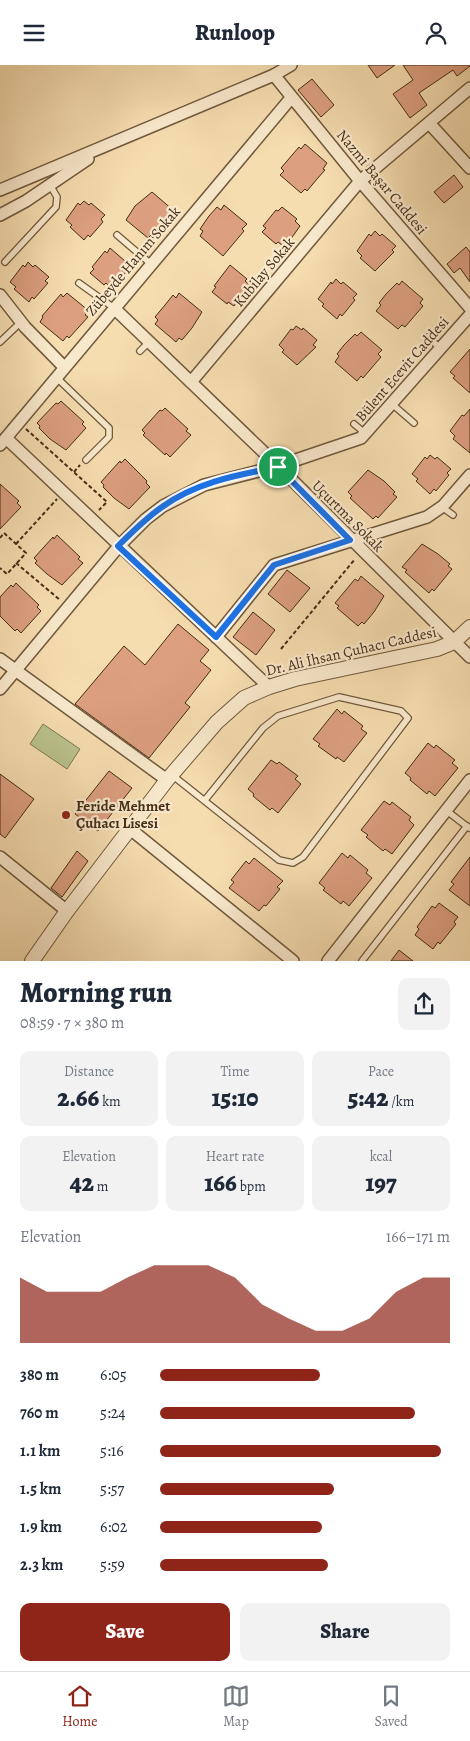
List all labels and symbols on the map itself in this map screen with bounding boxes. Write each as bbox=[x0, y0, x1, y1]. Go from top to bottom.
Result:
street label: Nazmi Başar Caddesi bbox=[332, 125, 432, 239]
street label: Zübeyde Hanım Sokak bbox=[81, 201, 185, 320]
street label: Kubilay Sokak bbox=[229, 232, 300, 311]
street label: Bülent Ecevit Caddesi bbox=[351, 312, 453, 426]
pin bbox=[257, 446, 299, 488]
street label: Uçurtma Sokak bbox=[308, 476, 389, 557]
street label: Dr. Ali İhsan Çuhacı Caddesi bbox=[264, 622, 438, 680]
place label: Feride Mehmet Çuhacı Lisesi bbox=[76, 796, 170, 833]
marker: Feride Mehmet Çuhacı Lisesi bbox=[60, 809, 72, 821]

